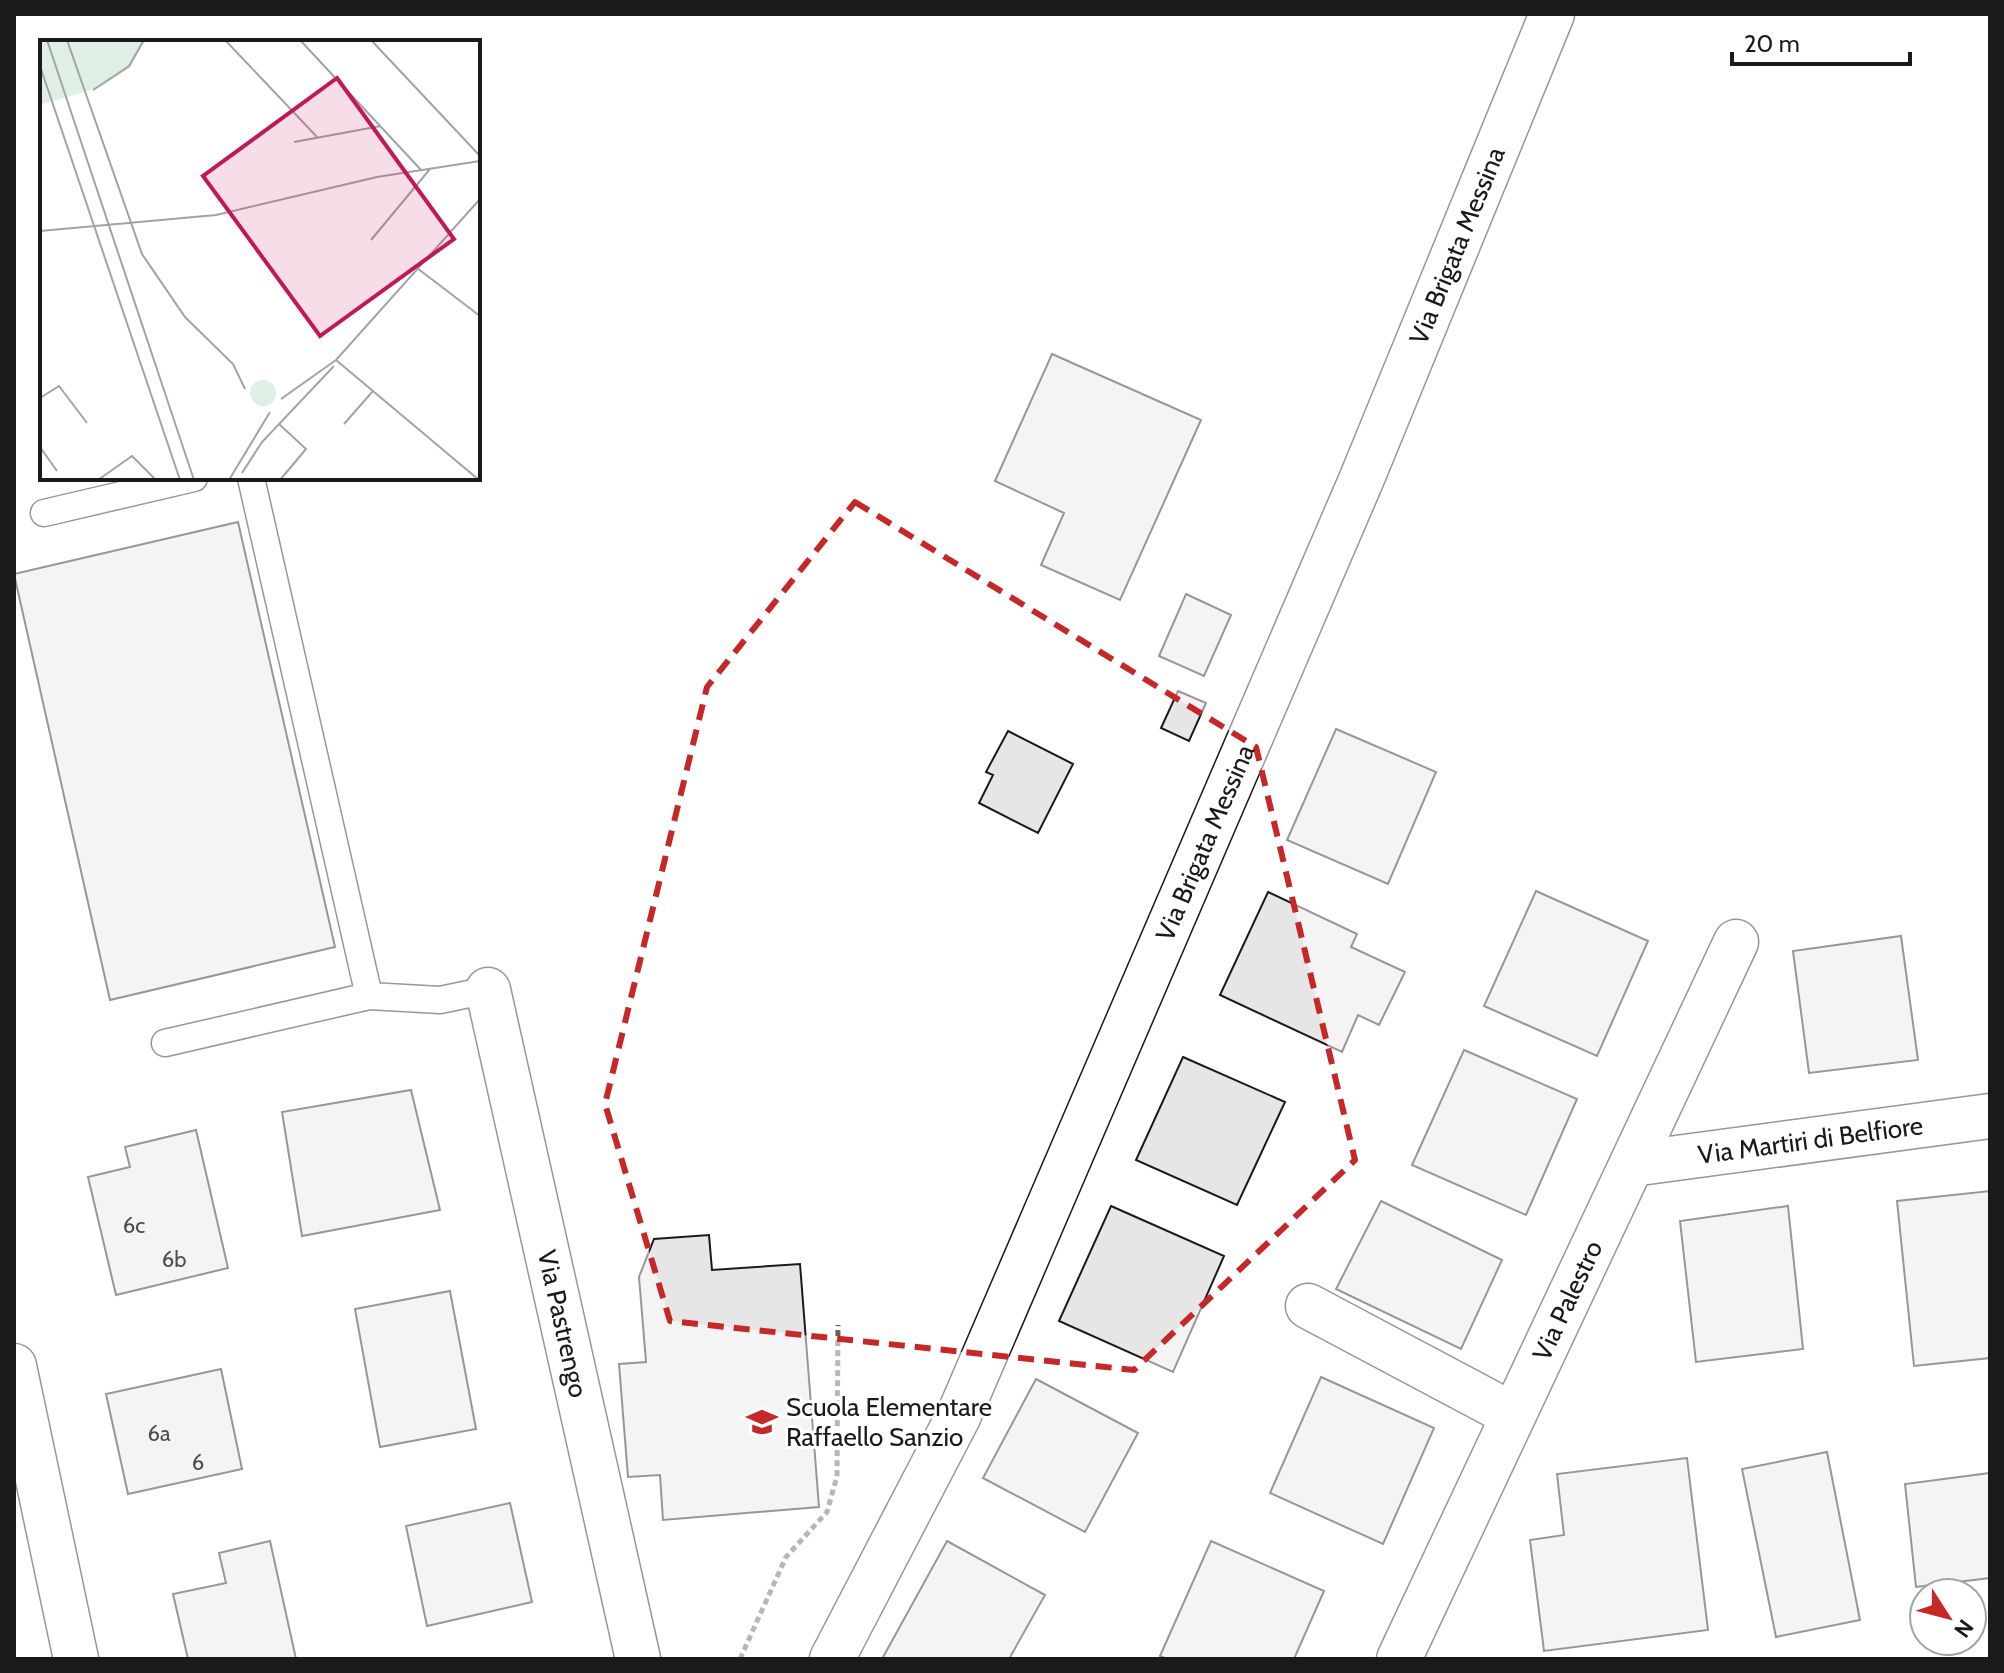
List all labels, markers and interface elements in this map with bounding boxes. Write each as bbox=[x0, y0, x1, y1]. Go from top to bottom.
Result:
scale bar bbox=[1732, 16, 1910, 66]
text: 20 m bbox=[1744, 29, 1800, 58]
inset map bbox=[40, 40, 480, 480]
street label: Via Brigata Messina bbox=[1402, 142, 1512, 349]
street label: Via Brigata Messina bbox=[1149, 739, 1262, 946]
street label: Via Martiri di Belfiore bbox=[1696, 1109, 1925, 1171]
house number: 6c bbox=[123, 1212, 145, 1239]
street label: Via Palestro bbox=[1526, 1235, 1609, 1366]
house number: 6b bbox=[162, 1246, 186, 1273]
street label: Via Pastrengo bbox=[531, 1247, 595, 1401]
place label: Scuola Elementare Raffaello Sanzio bbox=[786, 1391, 992, 1453]
school or university icon: Scuola Elementare Raffaello Sanzio bbox=[745, 1405, 779, 1439]
house number: 6a bbox=[147, 1420, 171, 1447]
house number: 6 bbox=[192, 1449, 204, 1476]
north arrow bbox=[1908, 1577, 1988, 1657]
text: N bbox=[1948, 1614, 1979, 1643]

